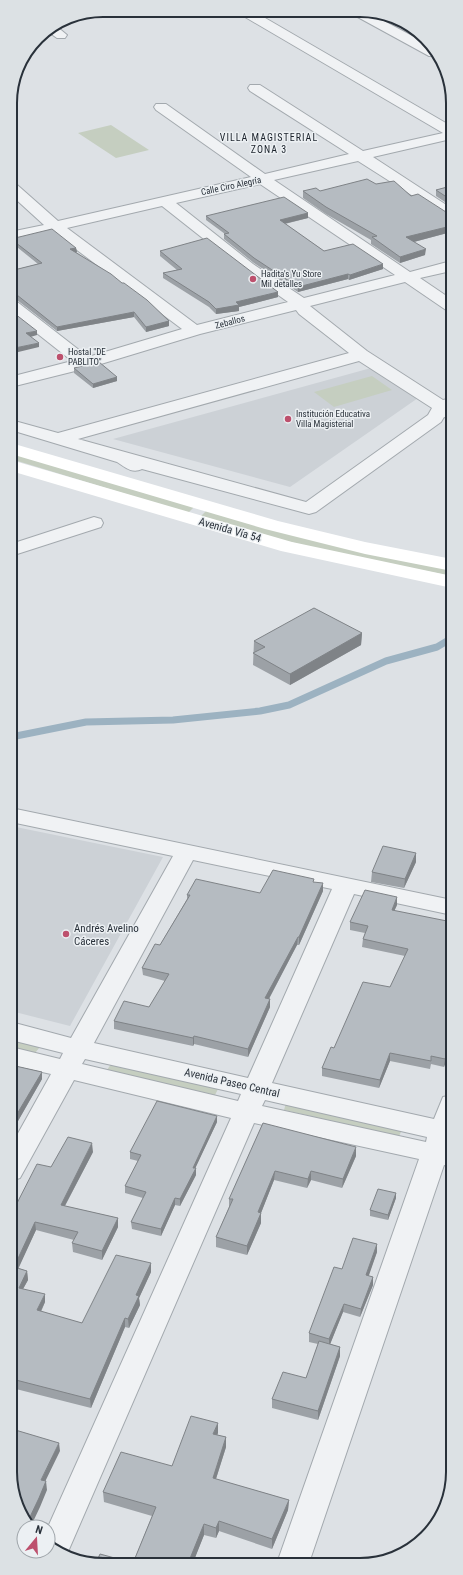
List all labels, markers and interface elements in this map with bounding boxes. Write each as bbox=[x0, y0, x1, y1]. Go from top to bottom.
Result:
district label: VILLA MAGISTERIAL ZONA 3 bbox=[220, 132, 318, 155]
street label: Calle Ciro Alegría bbox=[200, 175, 262, 197]
place label: Hadita's Yu Store Mil detalles bbox=[261, 269, 321, 289]
marker: Hadita's Yu Store Mil detalles bbox=[248, 274, 258, 284]
street label: Zeballos bbox=[214, 313, 246, 331]
place label: Hostal "DE PABLITO" bbox=[68, 347, 106, 367]
marker: Hostal "DE PABLITO" bbox=[55, 352, 65, 362]
place label: Institución Educativa Villa Magisterial bbox=[296, 409, 370, 429]
marker: Institución Educativa Villa Magisterial bbox=[283, 414, 293, 424]
street label: Avenida Vía 54 bbox=[197, 515, 263, 545]
place label: Andrés Avelino Cáceres bbox=[74, 922, 139, 948]
marker: Andrés Avelino Cáceres bbox=[61, 929, 71, 939]
street label: Avenida Paseo Central bbox=[183, 1066, 281, 1100]
north arrow bbox=[16, 1519, 56, 1559]
text: N bbox=[34, 1523, 44, 1537]

